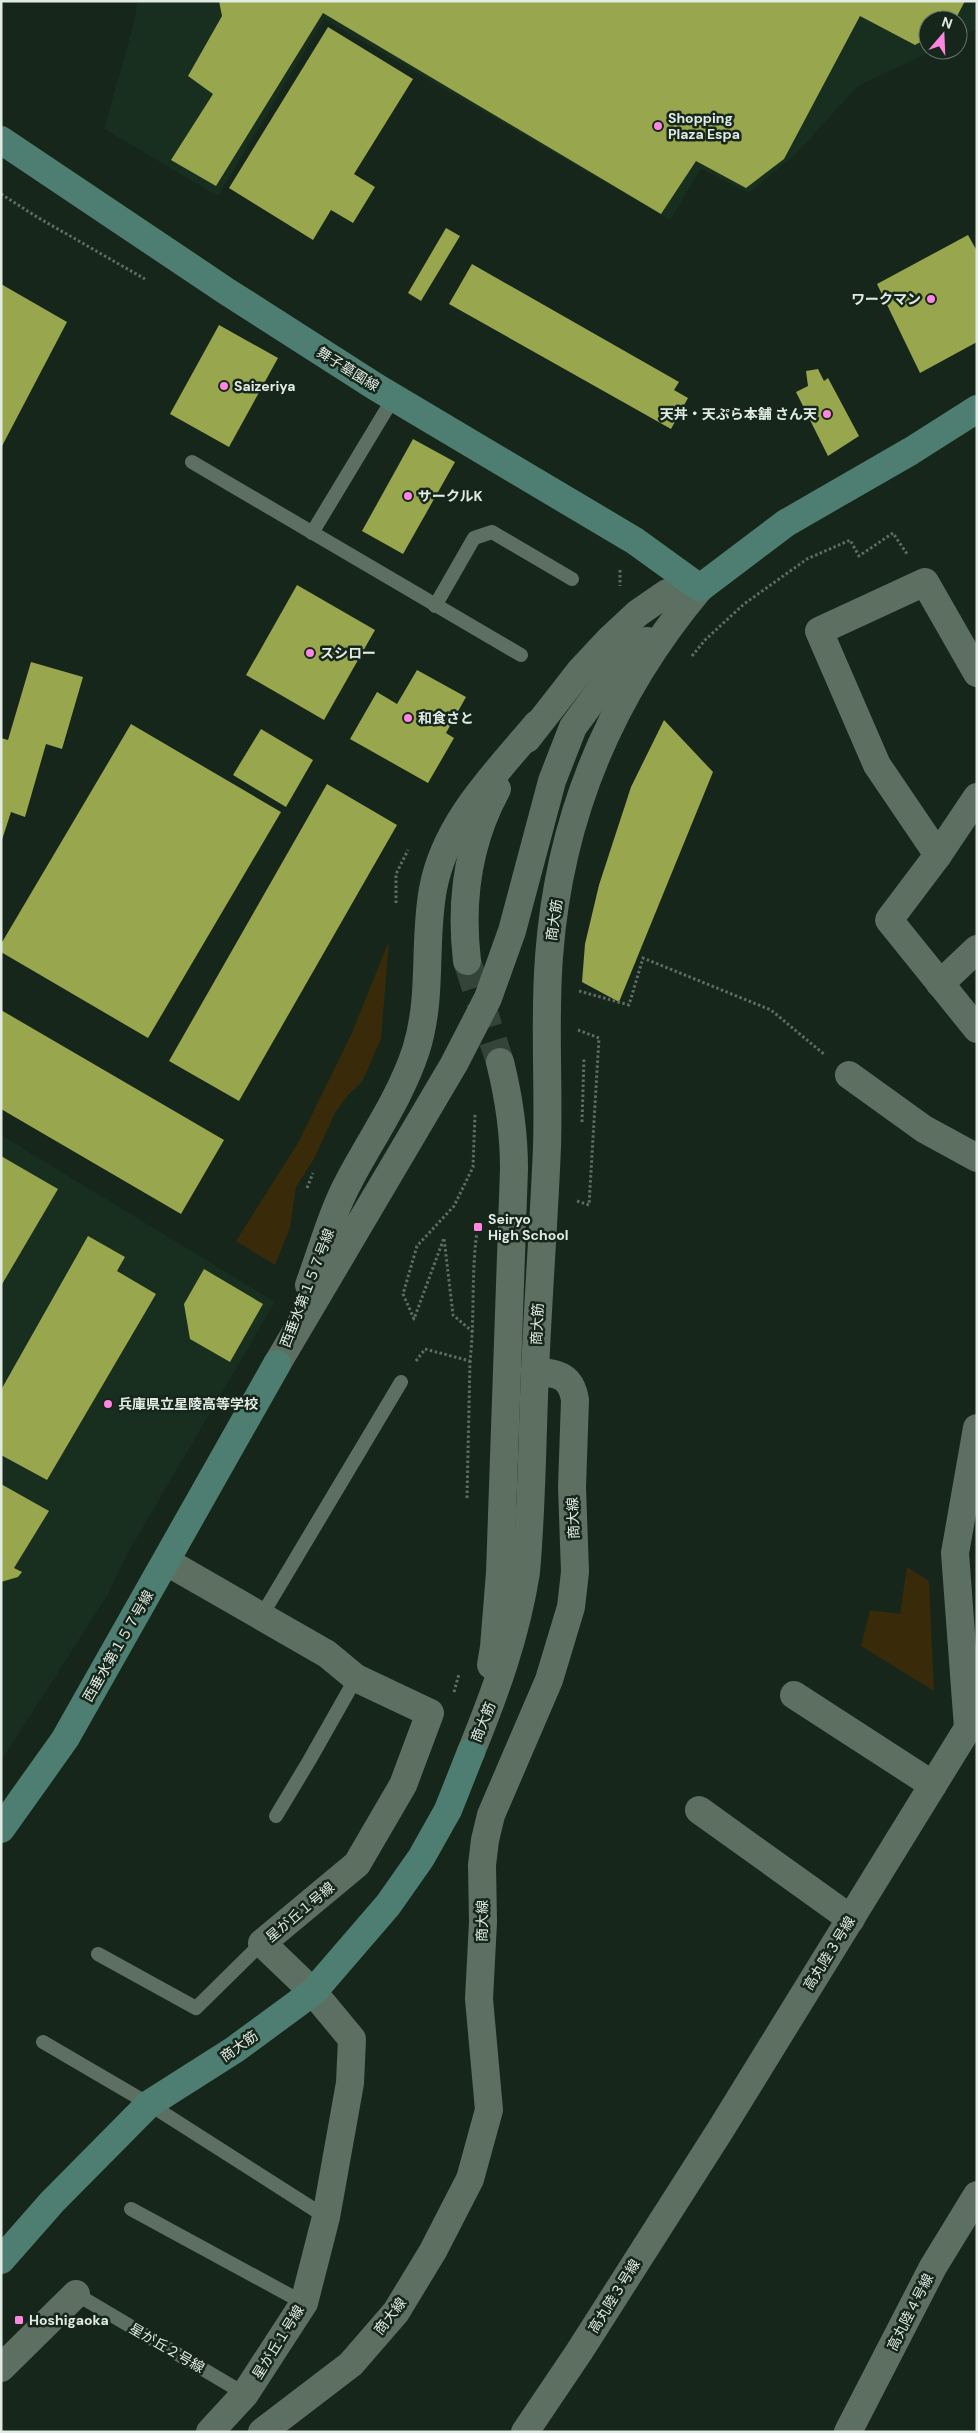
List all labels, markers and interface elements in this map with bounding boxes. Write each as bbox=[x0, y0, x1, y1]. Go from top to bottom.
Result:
north arrow bbox=[918, 10, 968, 60]
text: N bbox=[939, 13, 955, 33]
place label: Shopping Plaza Espa bbox=[668, 109, 740, 143]
marker: Shopping Plaza Espa bbox=[652, 120, 664, 132]
place label: ワークマン bbox=[851, 290, 921, 308]
marker: ワークマン bbox=[925, 293, 937, 305]
street label: 舞子墓園線 bbox=[314, 343, 382, 395]
place label: Saizeriya bbox=[234, 377, 295, 395]
marker: Saizeriya bbox=[218, 380, 230, 392]
place label: 天丼・天ぷら本舗 さん天 bbox=[660, 405, 817, 423]
marker: 天丼・天ぷら本舗 さん天 bbox=[821, 408, 833, 420]
place label: サークルK bbox=[418, 487, 483, 505]
marker: サークルK bbox=[402, 490, 414, 502]
place label: スシロー bbox=[320, 644, 376, 662]
marker: スシロー bbox=[304, 647, 316, 659]
place label: 和食さと bbox=[418, 709, 474, 727]
marker: 和食さと bbox=[402, 712, 414, 724]
street label: 商大筋 bbox=[542, 898, 566, 942]
place label: Seiryo High School bbox=[488, 1210, 569, 1244]
marker: Seiryo High School bbox=[472, 1221, 484, 1233]
street label: 西垂水第１５７号線 bbox=[276, 1226, 338, 1350]
street label: 商大筋 bbox=[527, 1303, 547, 1345]
place label: 兵庫県立星陵高等学校 bbox=[118, 1395, 258, 1413]
marker: 兵庫県立星陵高等学校 bbox=[102, 1398, 114, 1410]
street label: 商大線 bbox=[563, 1497, 583, 1539]
street label: 西垂水第１５７号線 bbox=[79, 1587, 157, 1705]
street label: 商大筋 bbox=[467, 1699, 499, 1745]
street label: 星が丘１号線 bbox=[262, 1878, 338, 1946]
street label: 商大線 bbox=[473, 1900, 491, 1942]
street label: 高丸陸３号線 bbox=[799, 1913, 859, 1993]
street label: 商大筋 bbox=[217, 2027, 261, 2065]
street label: 高丸陸３号線 bbox=[584, 2256, 644, 2336]
street label: 高丸陸４号線 bbox=[883, 2270, 937, 2354]
street label: 商大線 bbox=[370, 2294, 410, 2338]
street label: 星が丘１号線 bbox=[248, 2302, 308, 2382]
place label: Hoshigaoka bbox=[29, 2311, 109, 2329]
marker: Hoshigaoka bbox=[13, 2314, 25, 2326]
street label: 星が丘２号線 bbox=[126, 2319, 208, 2377]

